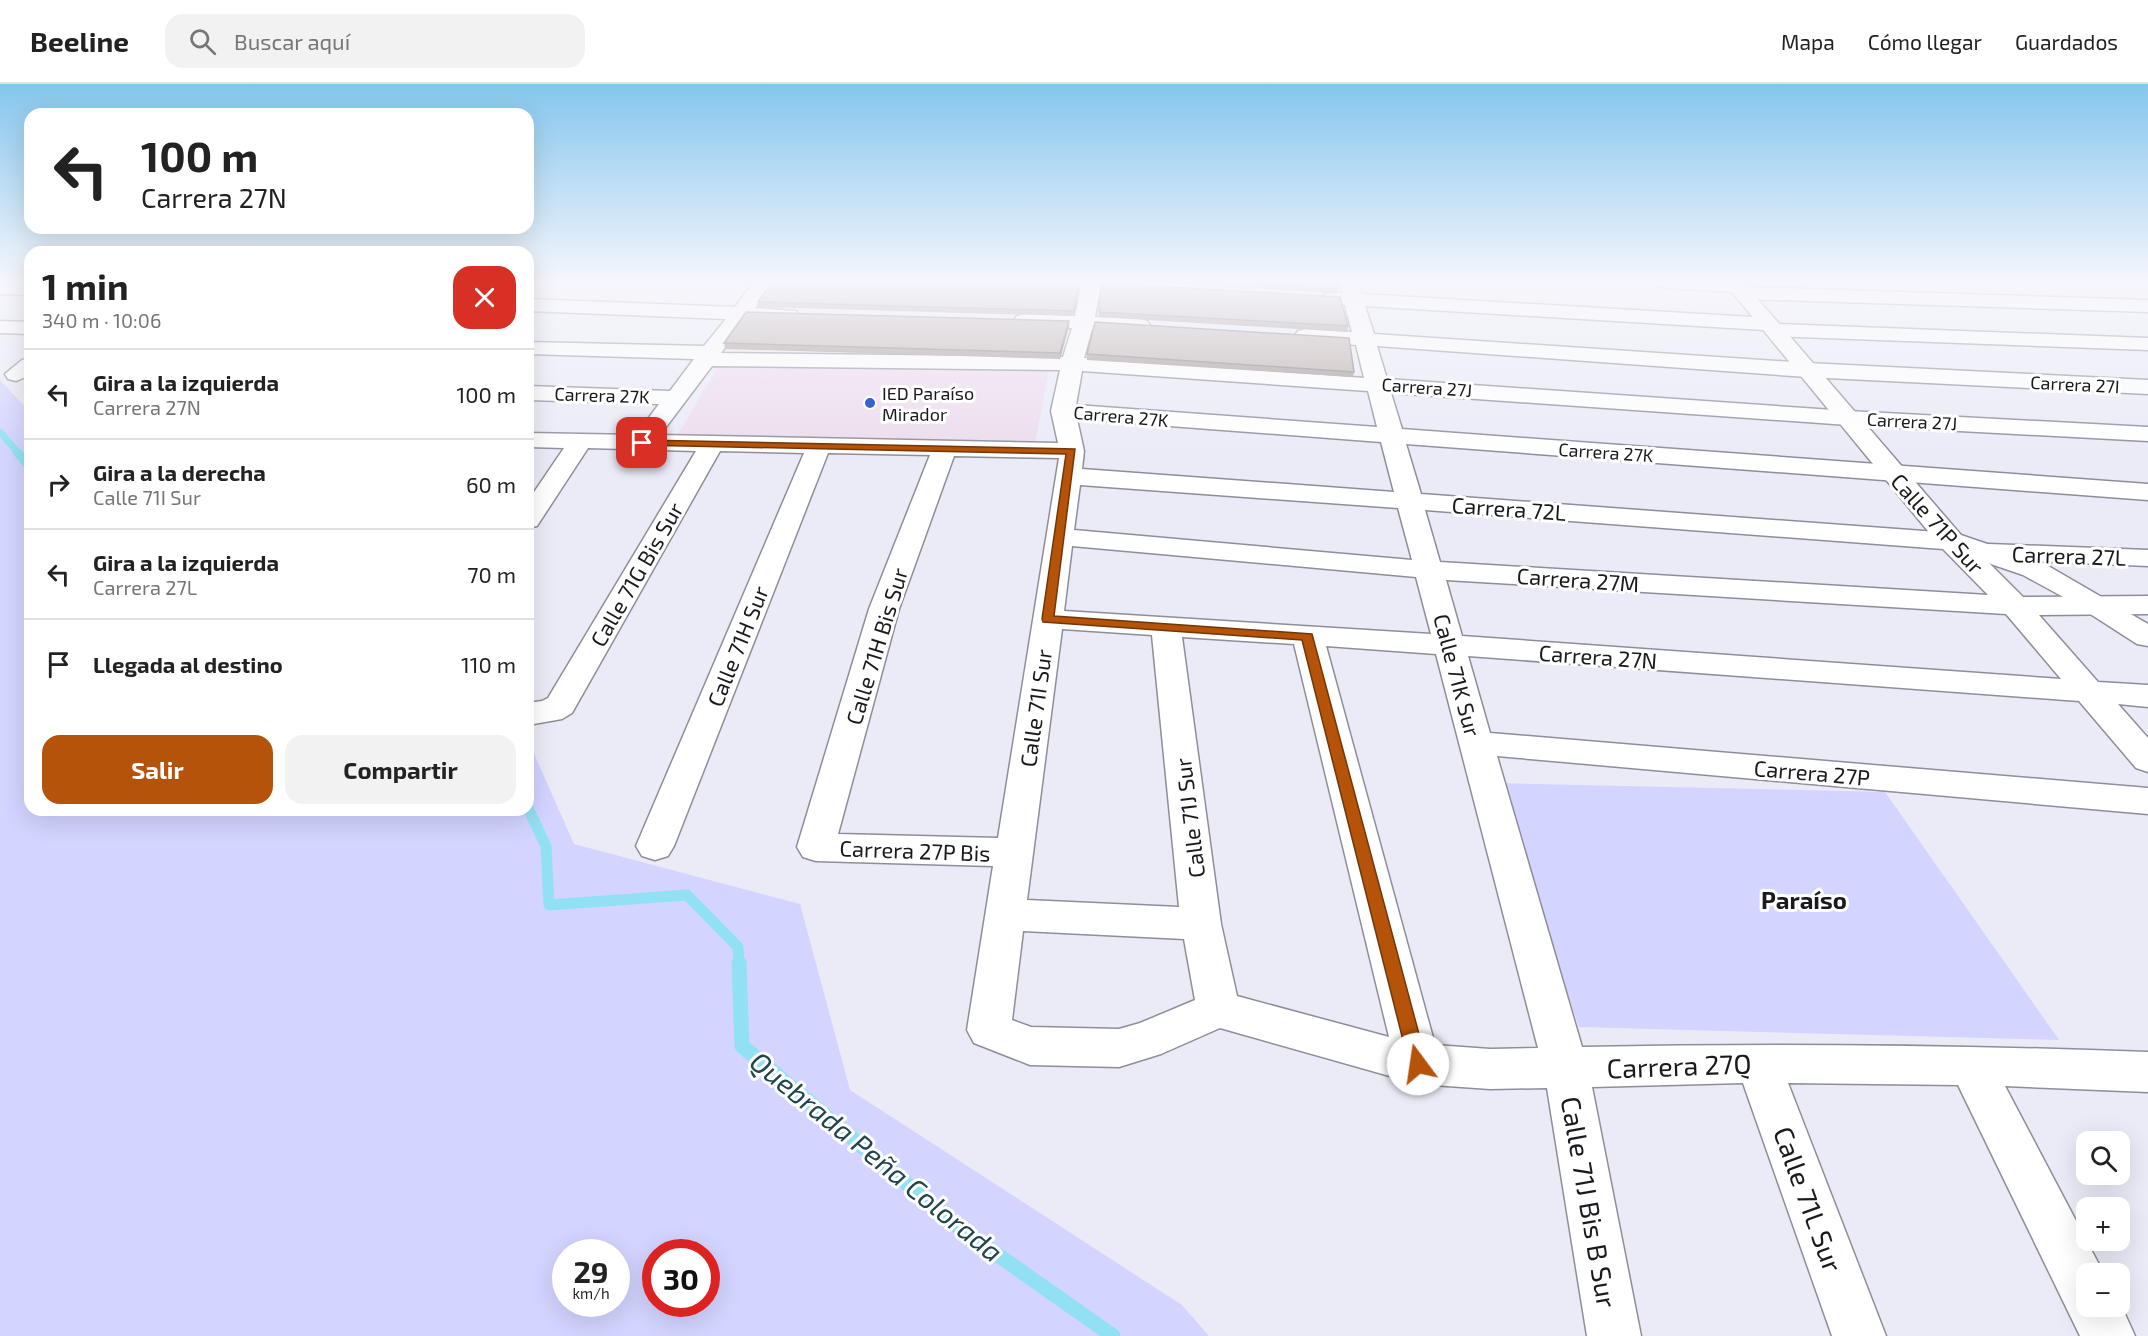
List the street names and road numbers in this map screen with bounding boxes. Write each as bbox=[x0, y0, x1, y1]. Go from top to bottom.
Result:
street label: Carrera 27I bbox=[2030, 371, 2120, 397]
street label: Carrera 27J bbox=[1381, 373, 1473, 401]
street label: Carrera 27K bbox=[554, 382, 650, 408]
street label: Carrera 27K bbox=[1073, 401, 1170, 431]
street label: Carrera 27J bbox=[1866, 408, 1958, 434]
street label: Carrera 27K bbox=[1558, 438, 1655, 466]
street label: Calle 71P Sur bbox=[1886, 468, 1990, 579]
street label: Carrera 72L bbox=[1451, 491, 1567, 525]
street label: Calle 71G Bis Sur bbox=[584, 497, 688, 651]
street label: Carrera 27L bbox=[2011, 540, 2127, 570]
street label: Carrera 27M bbox=[1516, 562, 1640, 596]
street label: Calle 71H Bis Sur bbox=[840, 564, 912, 728]
street label: Calle 71H Sur bbox=[701, 582, 773, 710]
street label: Calle 71K Sur bbox=[1429, 611, 1487, 739]
street label: Carrera 27N bbox=[1538, 639, 1658, 673]
street label: Calle 71I Sur bbox=[1014, 647, 1056, 769]
street label: Carrera 27P bbox=[1753, 754, 1871, 790]
street label: Calle 71J Sur bbox=[1169, 756, 1209, 879]
street label: Carrera 27P Bis bbox=[839, 834, 991, 866]
street label: Carrera 27Q bbox=[1606, 1046, 1752, 1085]
street label: Calle 71J Bis B Sur bbox=[1556, 1094, 1624, 1310]
street label: Calle 71L Sur bbox=[1768, 1122, 1850, 1276]

